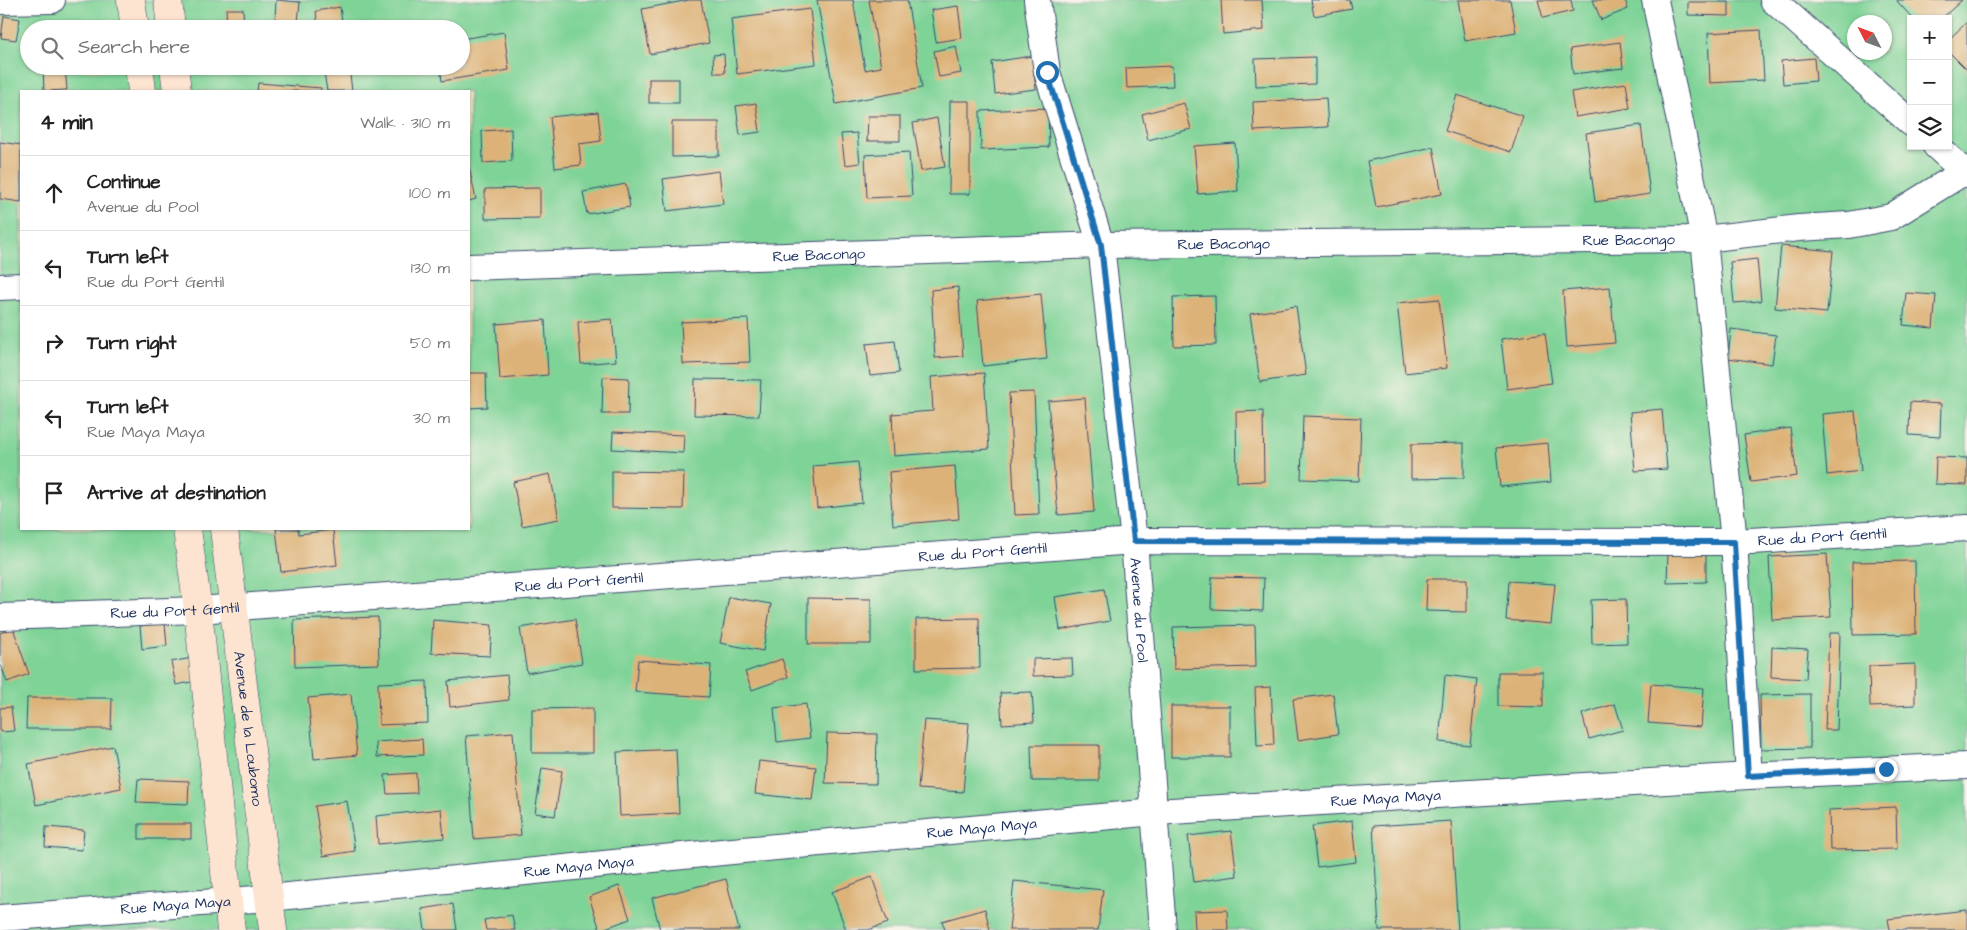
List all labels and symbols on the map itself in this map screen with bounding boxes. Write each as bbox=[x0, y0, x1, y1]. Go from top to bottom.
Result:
north arrow bbox=[1847, 15, 1892, 60]
route start bbox=[1036, 61, 1059, 84]
street label: Rue Bacongo bbox=[1582, 229, 1675, 251]
street label: Rue Bacongo bbox=[1177, 233, 1270, 255]
street label: Rue Bacongo bbox=[772, 243, 866, 267]
street label: Rue du Port Gentil bbox=[1757, 522, 1887, 551]
street label: Rue du Port Gentil bbox=[918, 537, 1048, 567]
street label: Avenue du Pool bbox=[1125, 557, 1154, 663]
street label: Rue du Port Gentil bbox=[514, 567, 644, 597]
street label: Rue du Port Gentil bbox=[110, 596, 240, 624]
street label: Avenue de la Loubomo bbox=[228, 650, 268, 808]
route end bbox=[1875, 758, 1898, 781]
street label: Rue Maya Maya bbox=[1330, 784, 1442, 812]
street label: Rue Maya Maya bbox=[926, 812, 1038, 844]
street label: Rue Maya Maya bbox=[523, 850, 635, 883]
street label: Rue Maya Maya bbox=[120, 890, 232, 920]

